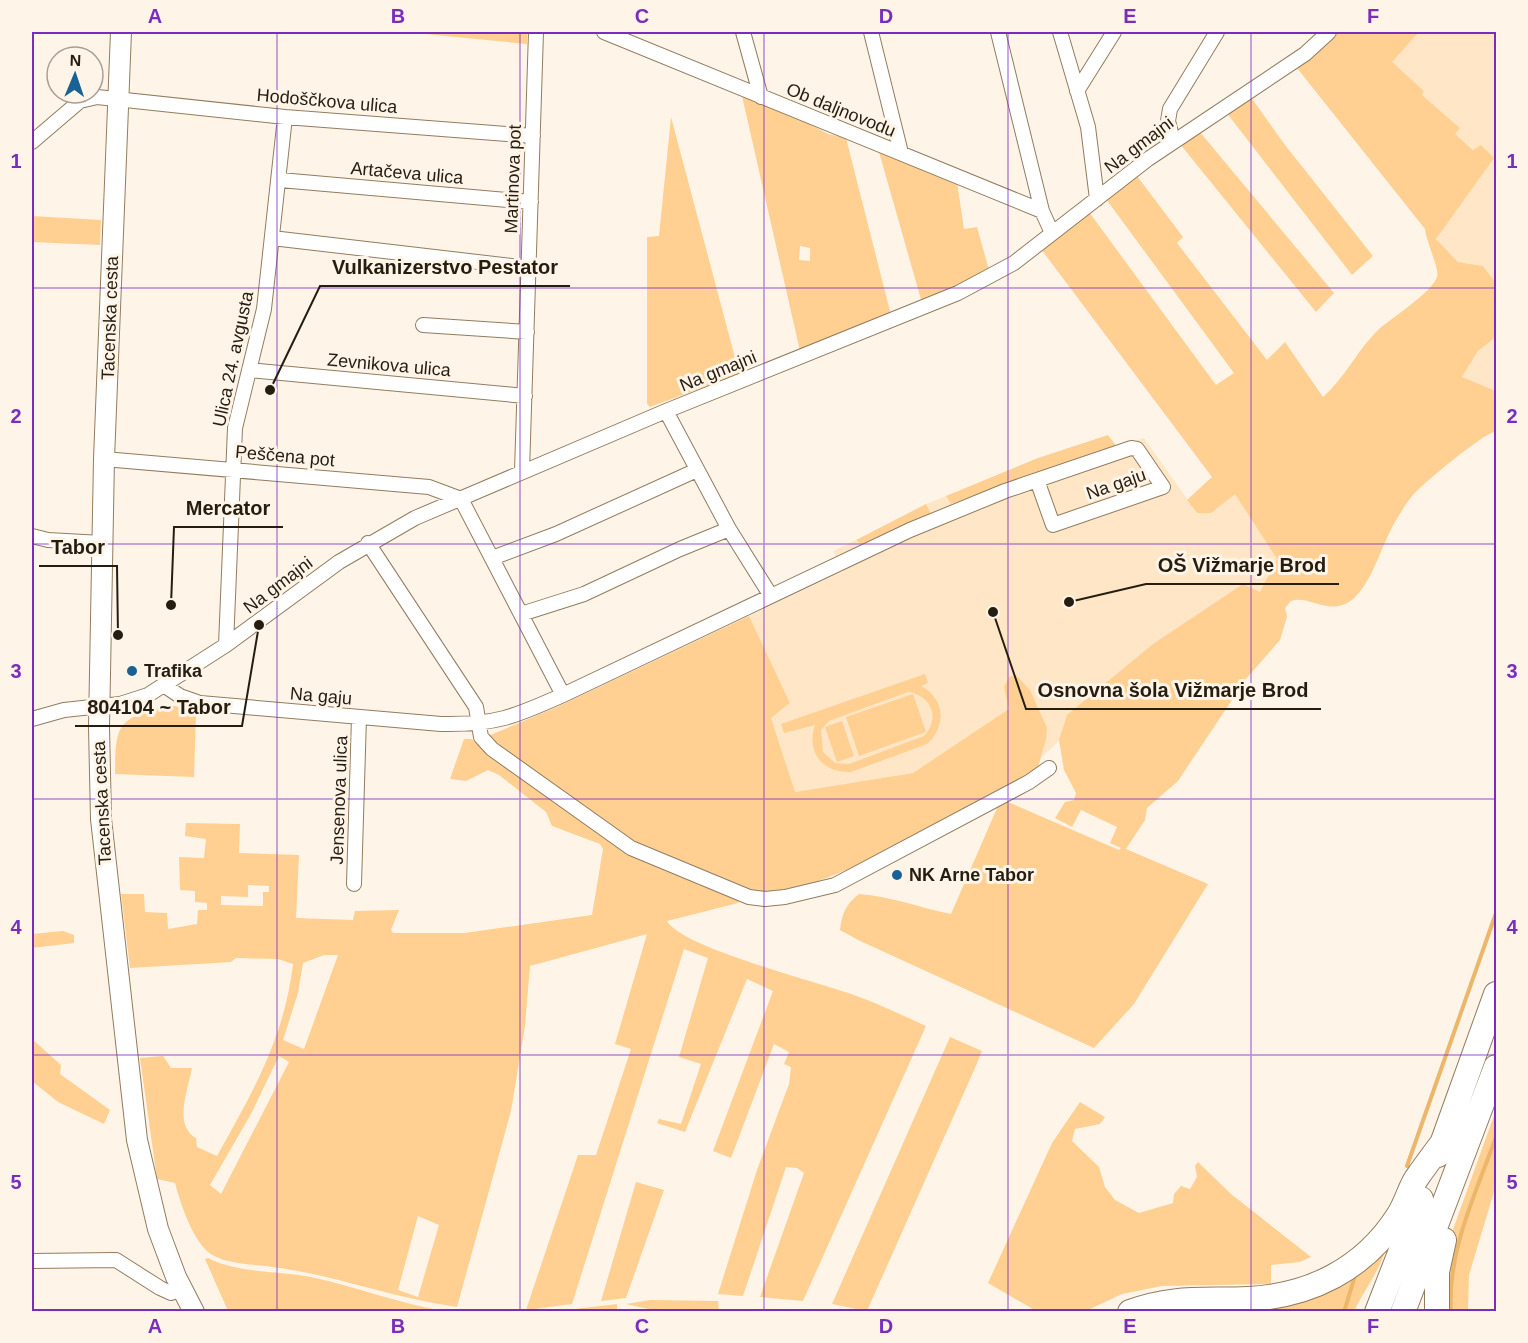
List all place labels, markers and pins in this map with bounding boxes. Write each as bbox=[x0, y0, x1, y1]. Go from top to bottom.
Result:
callout: Vulkanizerstvo Pestator bbox=[320, 248, 570, 286]
callout: Mercator bbox=[174, 489, 283, 527]
callout: Tabor bbox=[39, 528, 117, 566]
callout: OŠ Vižmarje Brod bbox=[1146, 546, 1339, 584]
place label: Trafika bbox=[144, 661, 203, 681]
marker: Trafika bbox=[125, 664, 139, 678]
callout: Osnovna šola Vižmarje Brod bbox=[1026, 671, 1321, 709]
callout: 804104 ~ Tabor bbox=[75, 688, 242, 726]
place label: NK Arne Tabor bbox=[909, 865, 1034, 885]
marker: NK Arne Tabor bbox=[890, 868, 904, 882]

